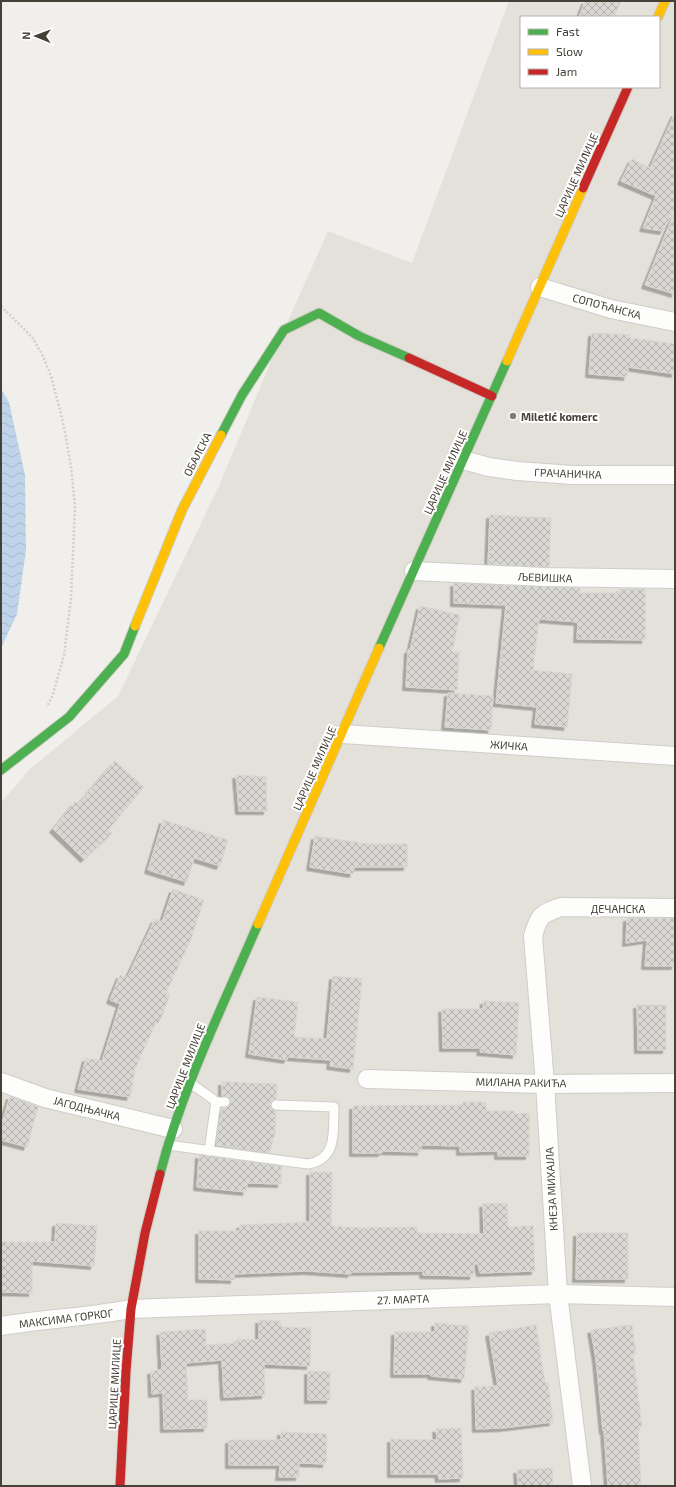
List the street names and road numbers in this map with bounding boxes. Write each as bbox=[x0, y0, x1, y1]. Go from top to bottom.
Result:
street label: ЦАРИЦЕ МИЛИЦЕ bbox=[552, 131, 600, 219]
street label: СОПОЋАНСКА bbox=[571, 291, 643, 321]
street label: ЦАРИЦЕ МИЛИЦЕ bbox=[421, 428, 469, 516]
street label: ОБАЛСКА bbox=[180, 430, 214, 478]
street label: ГРАЧАНИЧКА bbox=[534, 465, 602, 481]
street label: ЉЕВИШКА bbox=[517, 570, 573, 584]
street label: ЦАРИЦЕ МИЛИЦЕ bbox=[290, 724, 338, 812]
street label: ЖИЧКА bbox=[490, 737, 529, 753]
street label: ДЕЧАНСКА bbox=[591, 902, 645, 915]
street label: ЦАРИЦЕ МИЛИЦЕ bbox=[163, 1021, 207, 1111]
street label: МИЛАНА РАКИЋА bbox=[475, 1075, 567, 1089]
street label: ЈАГОДЊАЧКА bbox=[52, 1093, 122, 1123]
street label: КНЕЗА МИХАЈЛА bbox=[542, 1147, 560, 1231]
street label: 27. МАРТА bbox=[377, 1292, 430, 1306]
street label: МАКСИМА ГОРКОГ bbox=[18, 1306, 114, 1330]
street label: ЦАРИЦЕ МИЛИЦЕ bbox=[105, 1338, 123, 1430]

